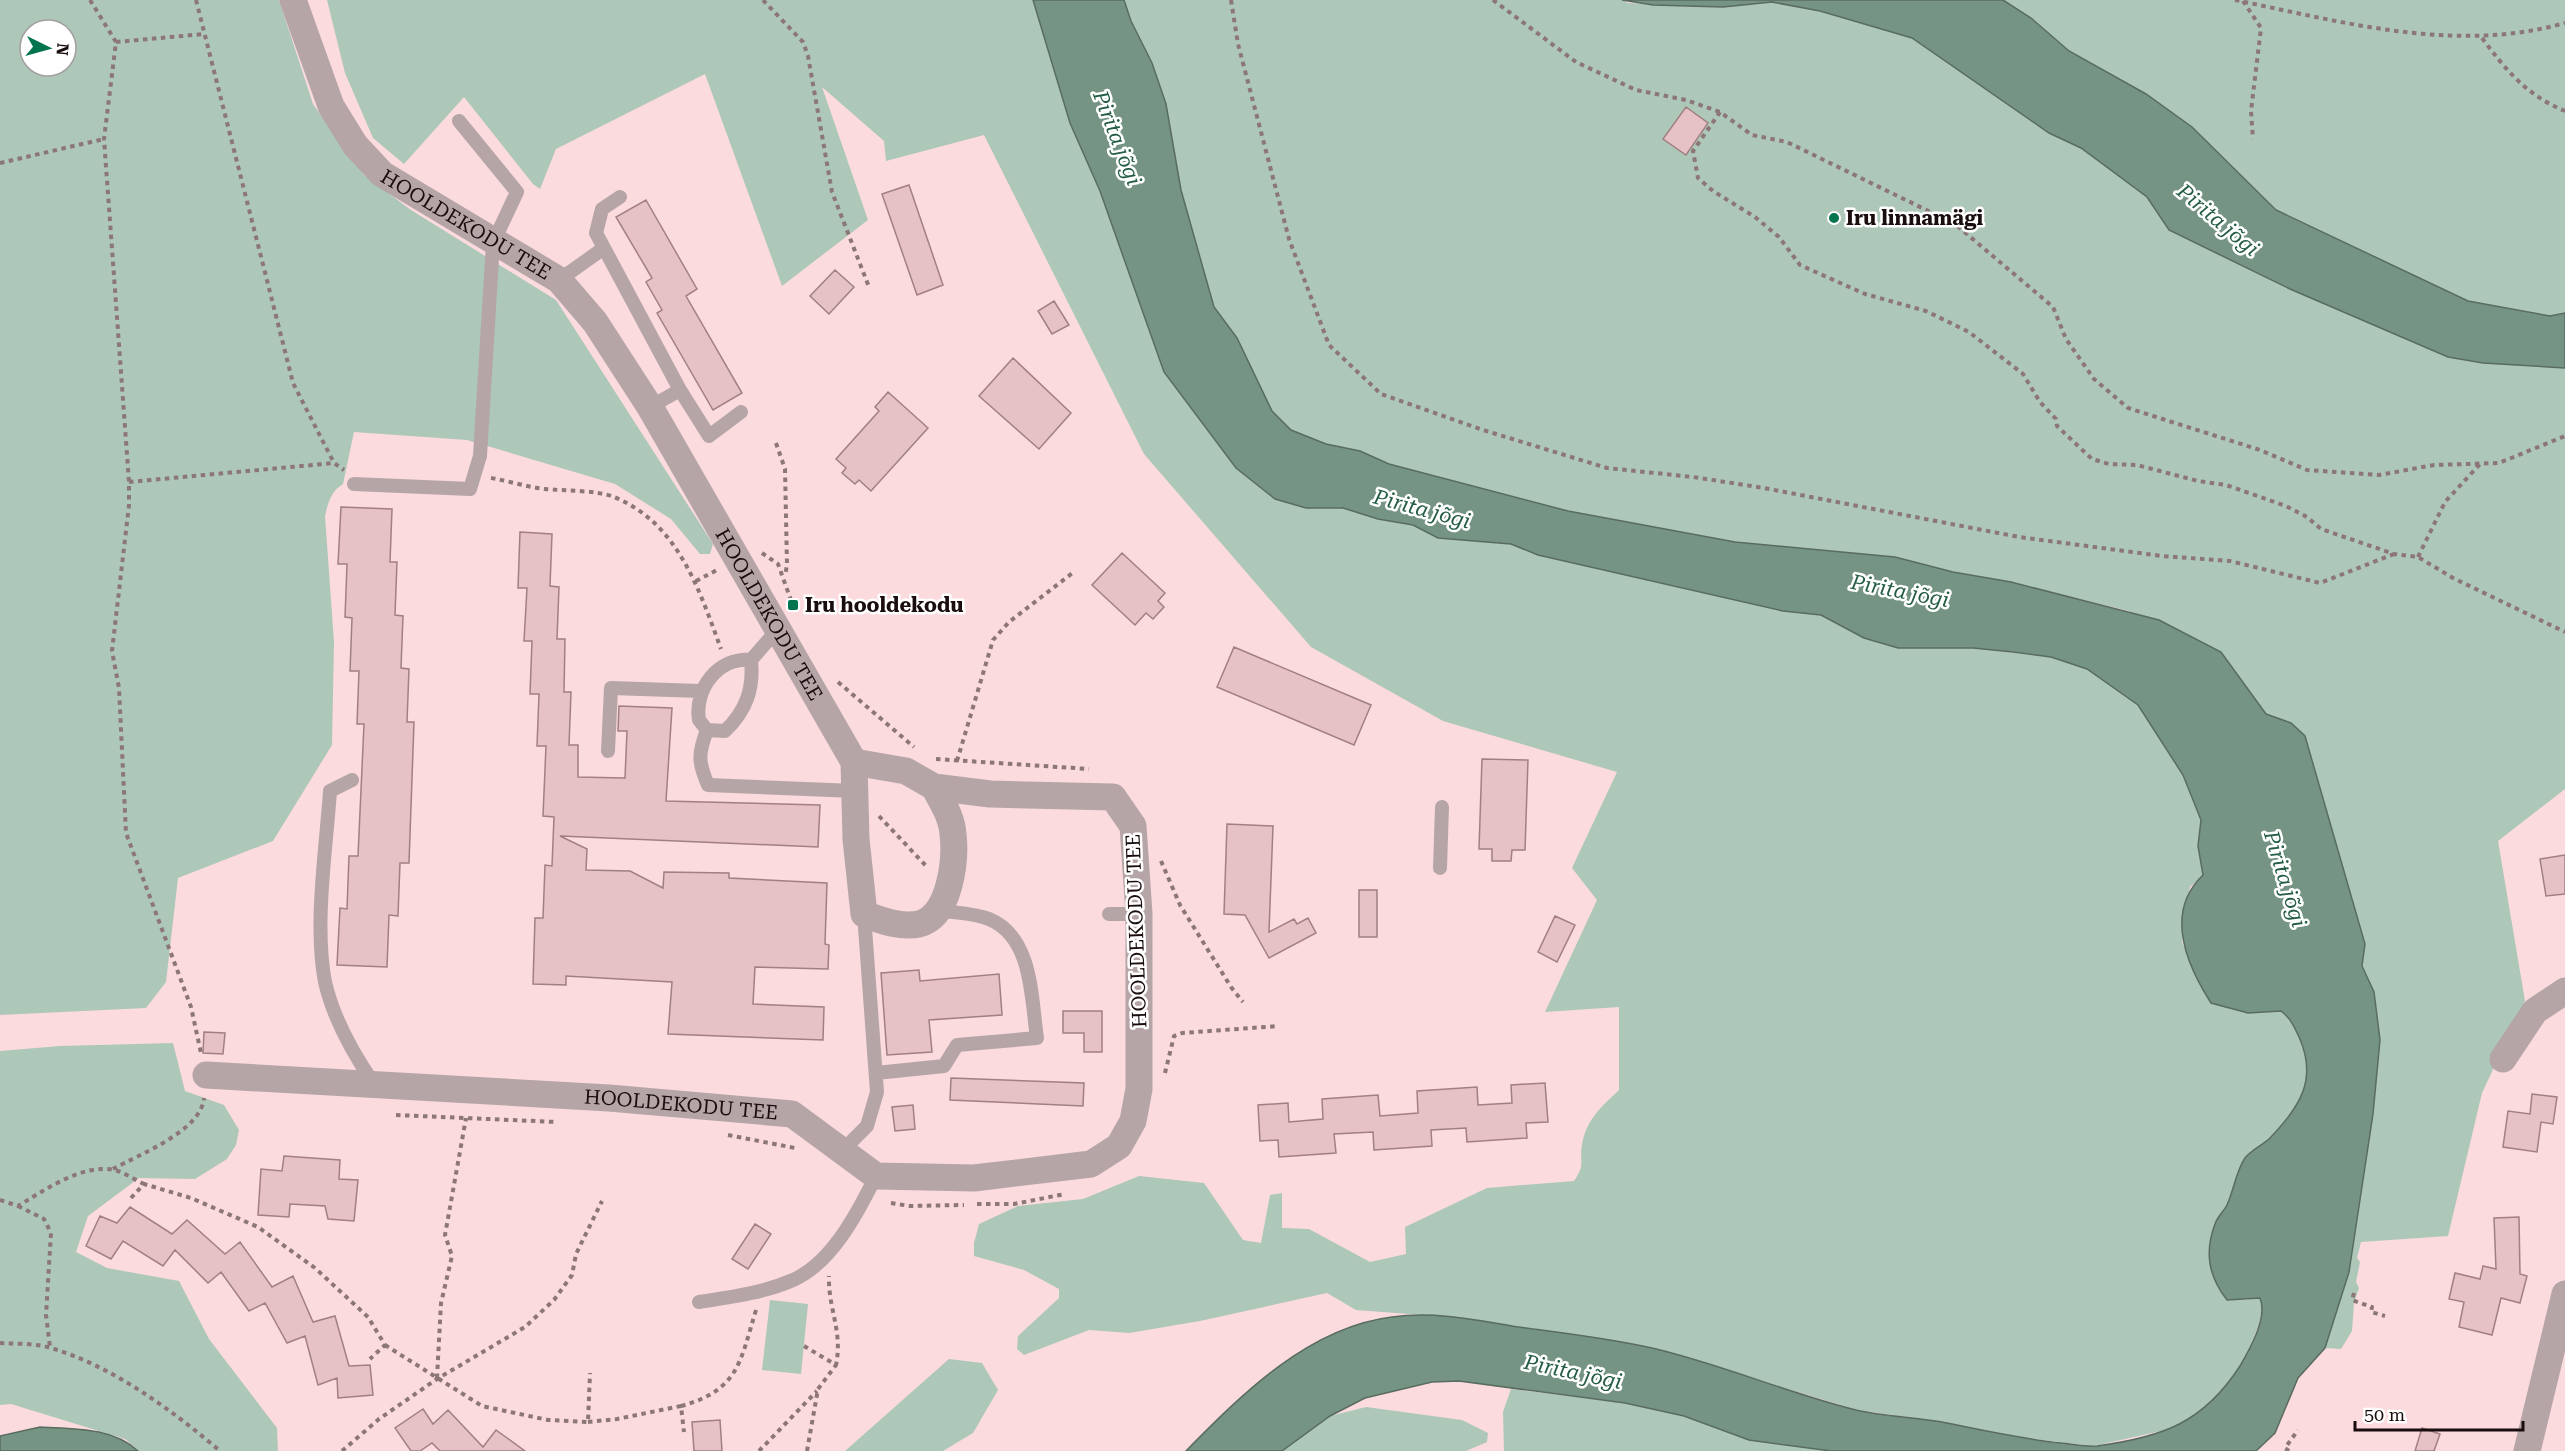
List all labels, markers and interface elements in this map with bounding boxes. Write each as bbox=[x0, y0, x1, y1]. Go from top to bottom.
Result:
north arrow bbox=[18, 18, 78, 78]
text: N bbox=[52, 42, 72, 56]
water label: Pirita jõgi bbox=[1088, 86, 1146, 189]
street label: HOOLDEKODU TEE bbox=[377, 164, 556, 285]
water label: Pirita jõgi bbox=[2171, 178, 2264, 261]
place label: Iru linnamägi bbox=[1846, 206, 1984, 230]
marker: Iru linnamägi bbox=[1827, 211, 1841, 225]
water label: Pirita jõgi bbox=[1370, 484, 1473, 533]
street label: HOOLDEKODU TEE bbox=[710, 524, 828, 705]
water label: Pirita jõgi bbox=[1848, 570, 1951, 612]
place label: Iru hooldekodu bbox=[805, 593, 964, 617]
marker: Iru hooldekodu bbox=[786, 598, 800, 612]
water label: Pirita jõgi bbox=[2259, 827, 2311, 930]
street label: HOOLDEKODU TEE bbox=[1121, 834, 1151, 1028]
street label: HOOLDEKODU TEE bbox=[584, 1085, 779, 1125]
water label: Pirita jõgi bbox=[1521, 1350, 1624, 1394]
scale bar bbox=[2355, 1394, 2523, 1432]
text: 50 m bbox=[2364, 1404, 2405, 1425]

